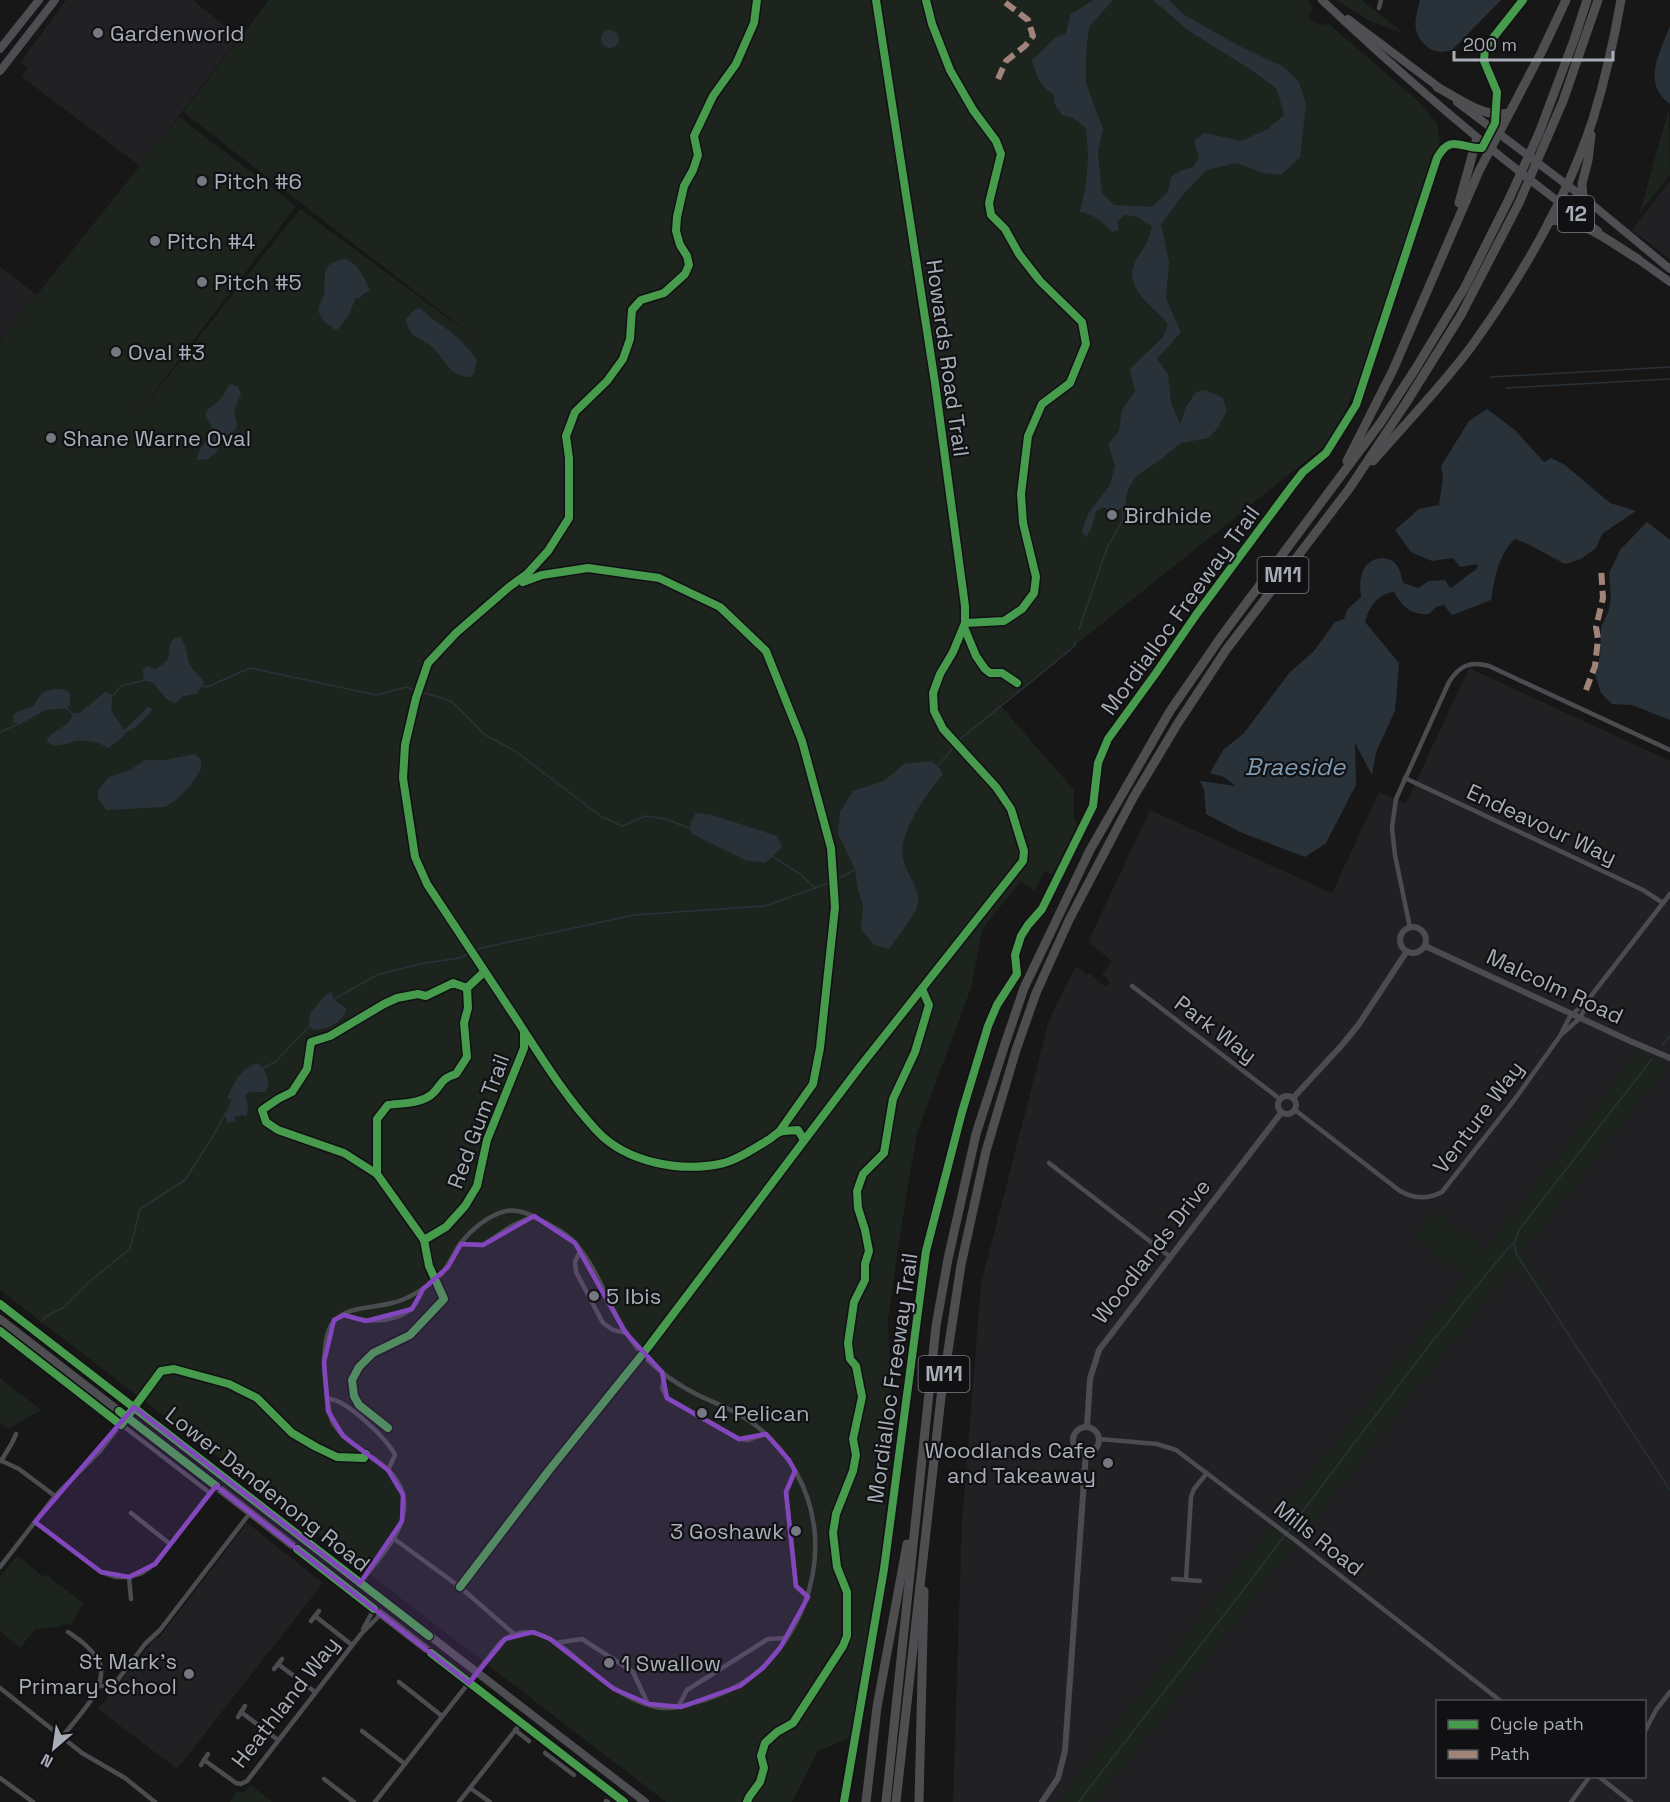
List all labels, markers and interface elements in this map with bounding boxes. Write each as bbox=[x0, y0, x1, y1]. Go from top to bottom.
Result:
place label: Gardenworld bbox=[110, 19, 245, 47]
scale bar bbox=[1454, 24, 1613, 62]
marker: Gardenworld bbox=[91, 26, 105, 40]
text: 200 m bbox=[1463, 33, 1517, 56]
place label: Pitch #6 bbox=[214, 167, 302, 195]
marker: Pitch #6 bbox=[195, 174, 209, 188]
road number: 12 bbox=[1558, 196, 1594, 232]
place label: Pitch #4 bbox=[167, 227, 255, 255]
marker: Pitch #4 bbox=[148, 234, 162, 248]
street label: Howards Road Trail bbox=[920, 258, 976, 458]
place label: Pitch #5 bbox=[214, 268, 302, 296]
marker: Pitch #5 bbox=[195, 275, 209, 289]
place label: Oval #3 bbox=[128, 338, 205, 366]
marker: Oval #3 bbox=[109, 345, 123, 359]
place label: Shane Warne Oval bbox=[63, 424, 251, 452]
marker: Shane Warne Oval bbox=[44, 431, 58, 445]
street label: Mordialloc Freeway Trail bbox=[1094, 500, 1266, 720]
place label: Birdhide bbox=[1124, 501, 1212, 529]
marker: Birdhide bbox=[1105, 508, 1119, 522]
road number: M11 bbox=[1258, 557, 1308, 593]
water label: Braeside bbox=[1245, 751, 1346, 782]
street label: Endeavour Way bbox=[1463, 777, 1621, 871]
street label: Malcolm Road bbox=[1482, 942, 1628, 1030]
street label: Park Way bbox=[1169, 989, 1263, 1069]
street label: Red Gum Trail bbox=[441, 1050, 515, 1192]
street label: Venture Way bbox=[1427, 1055, 1529, 1179]
street label: Woodlands Drive bbox=[1086, 1173, 1216, 1329]
street label: Mordialloc Freeway Trail bbox=[861, 1251, 923, 1505]
place label: 5 Ibis bbox=[606, 1282, 661, 1310]
marker: 5 Ibis bbox=[587, 1289, 601, 1303]
road number: M11 bbox=[918, 1356, 970, 1392]
place label: 4 Pelican bbox=[714, 1399, 809, 1427]
street label: Lower Dandenong Road bbox=[160, 1400, 376, 1578]
marker: 4 Pelican bbox=[695, 1406, 709, 1420]
place label: Woodlands Cafe and Takeaway bbox=[924, 1436, 1096, 1489]
marker: Woodlands Cafe and Takeaway bbox=[1101, 1456, 1115, 1470]
street label: Mills Road bbox=[1268, 1494, 1370, 1582]
place label: 3 Goshawk bbox=[670, 1517, 784, 1545]
marker: 3 Goshawk bbox=[789, 1524, 803, 1538]
street label: Heathland Way bbox=[225, 1631, 345, 1773]
place label: St Mark's Primary School bbox=[18, 1647, 177, 1700]
place label: 1 Swallow bbox=[621, 1649, 721, 1677]
marker: 1 Swallow bbox=[602, 1656, 616, 1670]
marker: St Mark's Primary School bbox=[182, 1667, 196, 1681]
legend bbox=[1436, 1700, 1646, 1778]
text: Cycle path bbox=[1490, 1712, 1584, 1735]
north arrow bbox=[24, 1718, 84, 1778]
text: Path bbox=[1490, 1742, 1530, 1765]
text: N bbox=[37, 1749, 57, 1772]

